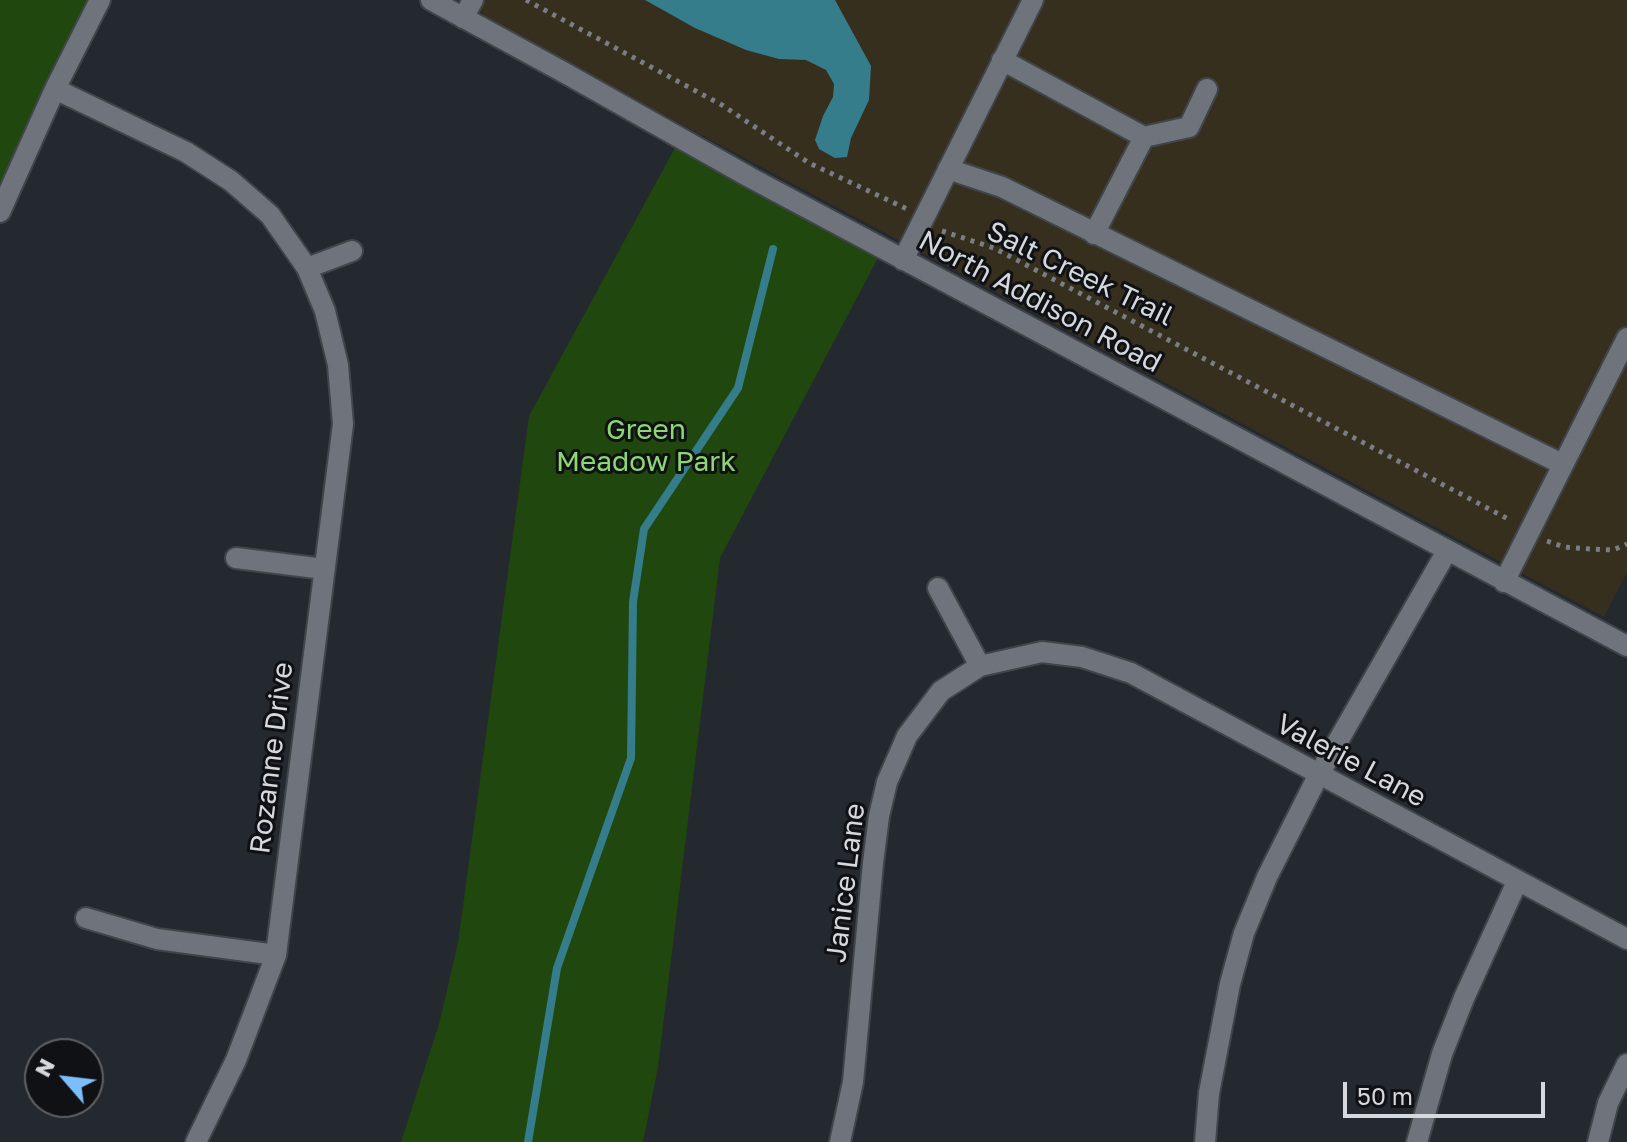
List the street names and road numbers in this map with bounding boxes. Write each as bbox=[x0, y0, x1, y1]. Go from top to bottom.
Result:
street label: Salt Creek Trail bbox=[981, 214, 1179, 334]
street label: North Addison Road bbox=[913, 224, 1167, 380]
street label: Rozanne Drive bbox=[244, 660, 300, 856]
street label: Valerie Lane bbox=[1270, 707, 1432, 815]
street label: Janice Lane bbox=[820, 801, 872, 965]

